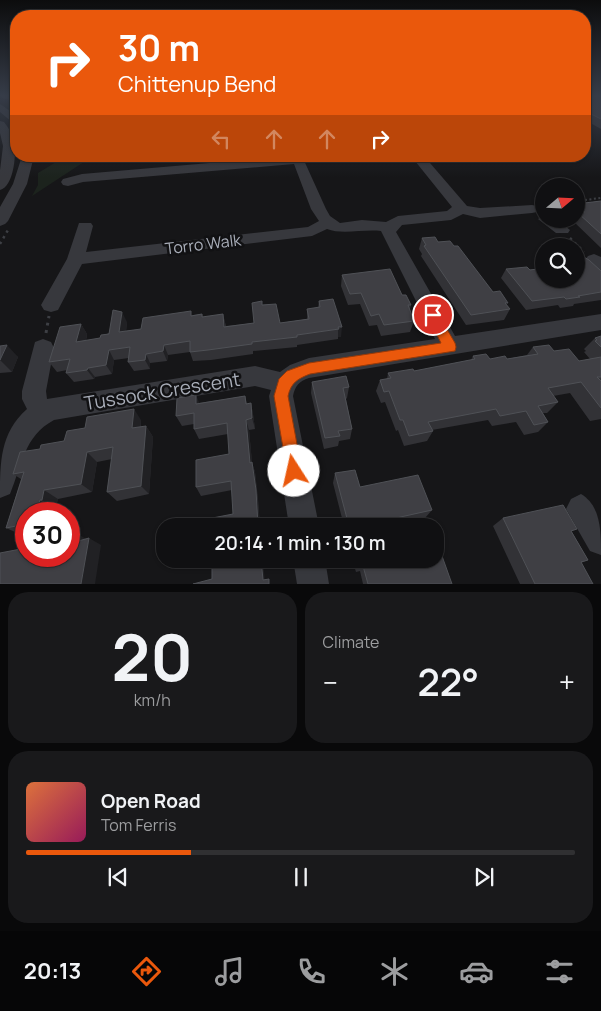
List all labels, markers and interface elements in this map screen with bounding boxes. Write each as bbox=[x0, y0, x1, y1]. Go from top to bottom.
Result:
text: 30 m bbox=[118, 24, 200, 72]
icon: right bbox=[35, 30, 100, 95]
text: Chittenup Bend bbox=[118, 69, 276, 99]
icon: left bbox=[207, 125, 235, 153]
icon: ahead bbox=[260, 125, 288, 153]
icon: ahead bbox=[313, 125, 341, 153]
icon: right bbox=[366, 125, 394, 153]
north arrow bbox=[535, 178, 585, 228]
map controls bbox=[535, 178, 585, 288]
street label: Torro Walk bbox=[164, 228, 243, 260]
button: search bbox=[535, 238, 585, 288]
pin bbox=[412, 294, 454, 336]
icon: arrive bbox=[419, 301, 447, 329]
street label: Tussock Crescent bbox=[82, 366, 242, 416]
position arrow bbox=[267, 444, 319, 496]
speed limit sign: 30 bbox=[15, 502, 80, 567]
text: 20:14 · 1 min · 130 m bbox=[215, 530, 385, 556]
text: 20 bbox=[112, 612, 193, 701]
text: Climate bbox=[323, 631, 379, 653]
text: 22° bbox=[417, 655, 479, 707]
text: − bbox=[323, 663, 338, 701]
text: + bbox=[559, 663, 575, 701]
text: km/h bbox=[134, 689, 171, 711]
text: Open Road bbox=[101, 788, 201, 814]
text: Tom Ferris bbox=[101, 814, 176, 836]
icon: previous bbox=[104, 863, 132, 891]
icon: pause bbox=[287, 863, 315, 891]
icon: next bbox=[470, 863, 498, 891]
icon: directions bbox=[129, 954, 164, 989]
icon: music bbox=[212, 954, 247, 989]
icon: phone bbox=[294, 954, 329, 989]
icon: climate bbox=[377, 954, 412, 989]
icon: car bbox=[459, 954, 494, 989]
icon: filters bbox=[542, 954, 577, 989]
text: 20:13 bbox=[24, 956, 81, 986]

